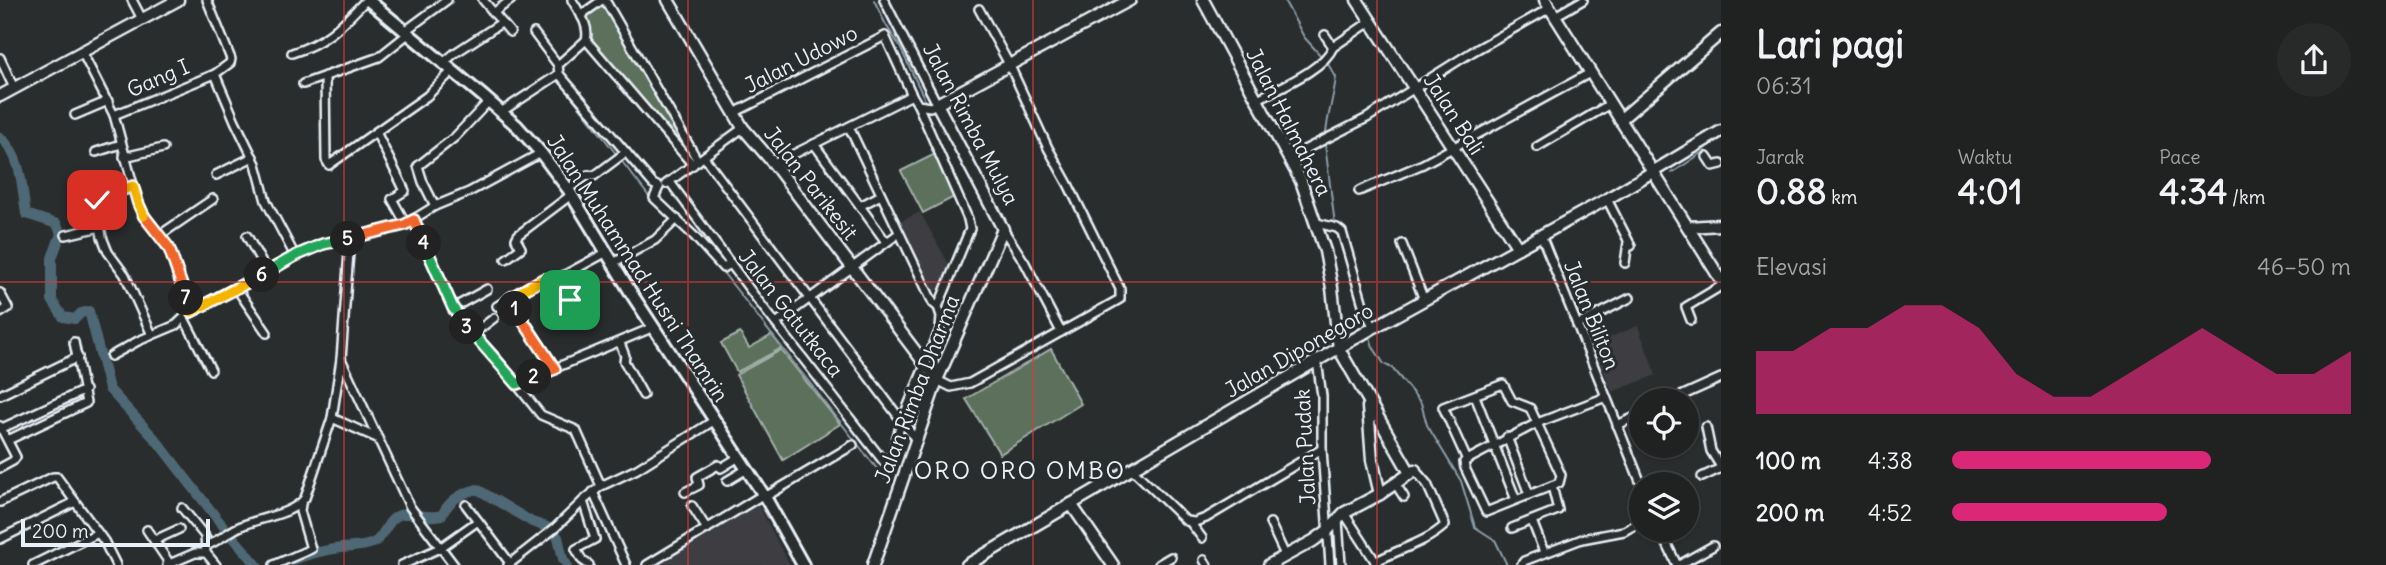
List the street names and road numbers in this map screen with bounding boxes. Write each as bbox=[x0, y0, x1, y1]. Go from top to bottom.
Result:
street label: Jalan Udowo bbox=[740, 19, 862, 99]
street label: Jalan Rimba Mulya bbox=[917, 38, 1025, 210]
street label: Jalan Halmahera bbox=[1240, 44, 1338, 200]
street label: Gang I bbox=[123, 53, 193, 103]
street label: Jalan Bali bbox=[1418, 68, 1490, 160]
street label: Jalan Parikesit bbox=[758, 121, 864, 245]
street label: Jalan Muhammad Husni Thamrin bbox=[541, 129, 735, 407]
street label: Jalan Gatutkaca bbox=[733, 244, 849, 382]
street label: Jalan Biliton bbox=[1558, 256, 1626, 374]
street label: Jalan Rimba Dharma bbox=[869, 291, 965, 487]
street label: Jalan Diponegoro bbox=[1220, 297, 1378, 403]
street label: Jalan Pudak bbox=[1288, 388, 1322, 506]

